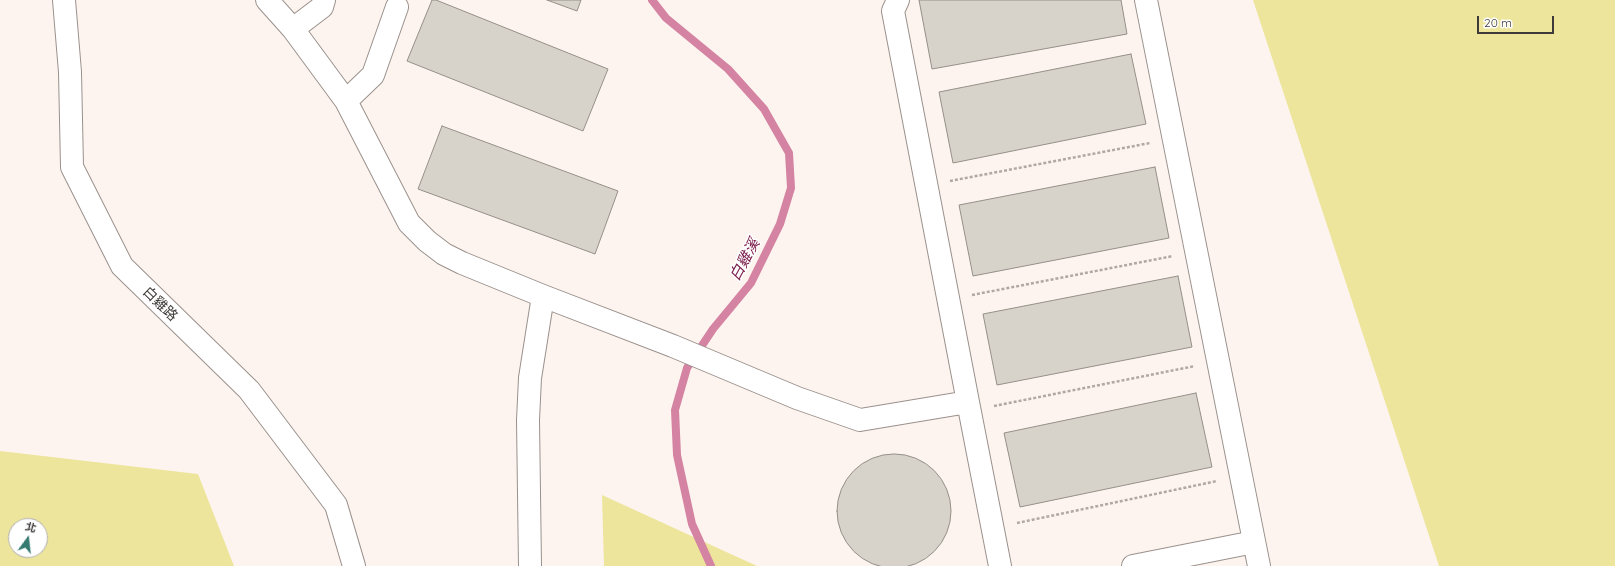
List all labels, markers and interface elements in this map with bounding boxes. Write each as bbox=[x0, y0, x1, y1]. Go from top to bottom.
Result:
scale bar bbox=[1479, 8, 1556, 34]
text: 20 m bbox=[1484, 15, 1512, 30]
water label: 白雞溪 bbox=[726, 236, 764, 284]
street label: 白雞路 bbox=[139, 283, 181, 325]
north arrow bbox=[8, 518, 48, 558]
text: 北 bbox=[24, 519, 38, 536]

